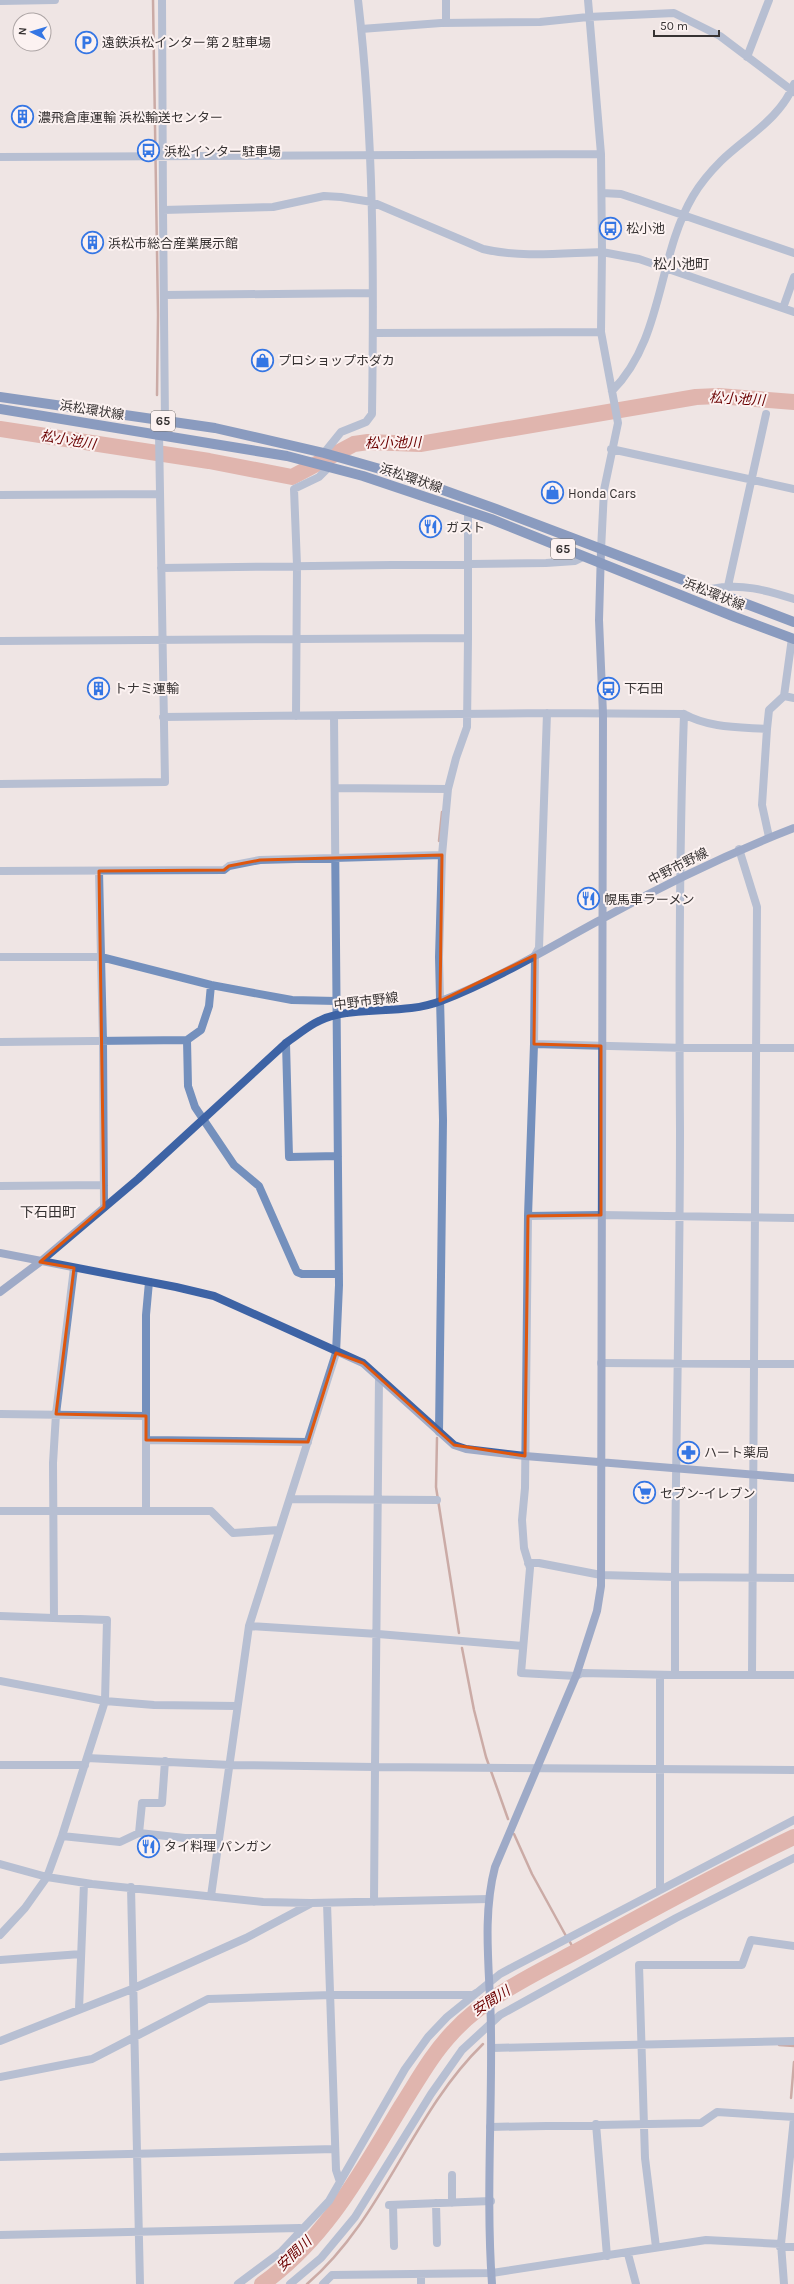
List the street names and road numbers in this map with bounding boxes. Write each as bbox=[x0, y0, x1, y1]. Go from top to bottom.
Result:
street label: 浜松環状線 bbox=[59, 398, 125, 422]
road number: 65 bbox=[151, 411, 175, 431]
street label: 浜松環状線 bbox=[378, 460, 444, 496]
road number: 65 bbox=[551, 539, 575, 559]
street label: 浜松環状線 bbox=[681, 575, 747, 613]
street label: 中野市野線 bbox=[646, 845, 710, 887]
street label: 中野市野線 bbox=[333, 990, 399, 1012]

